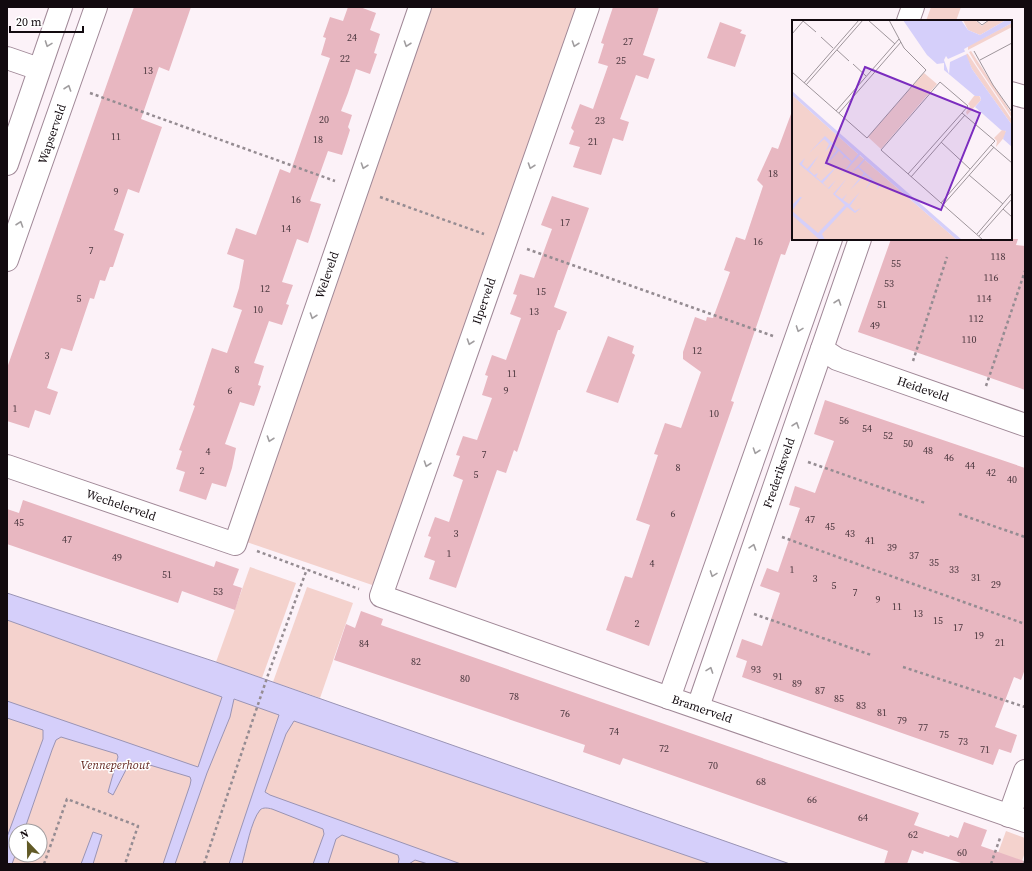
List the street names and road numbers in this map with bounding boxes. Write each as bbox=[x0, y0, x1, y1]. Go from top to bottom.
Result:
street label: Wapserveld bbox=[34, 102, 70, 166]
street label: Weleveld bbox=[312, 249, 343, 301]
street label: Ilperveld bbox=[469, 275, 499, 326]
street label: Heideveld bbox=[895, 373, 951, 405]
street label: Frederiksveld bbox=[760, 436, 799, 510]
street label: Wechelerveld bbox=[84, 486, 158, 524]
street label: Bramerveld bbox=[670, 691, 735, 727]

